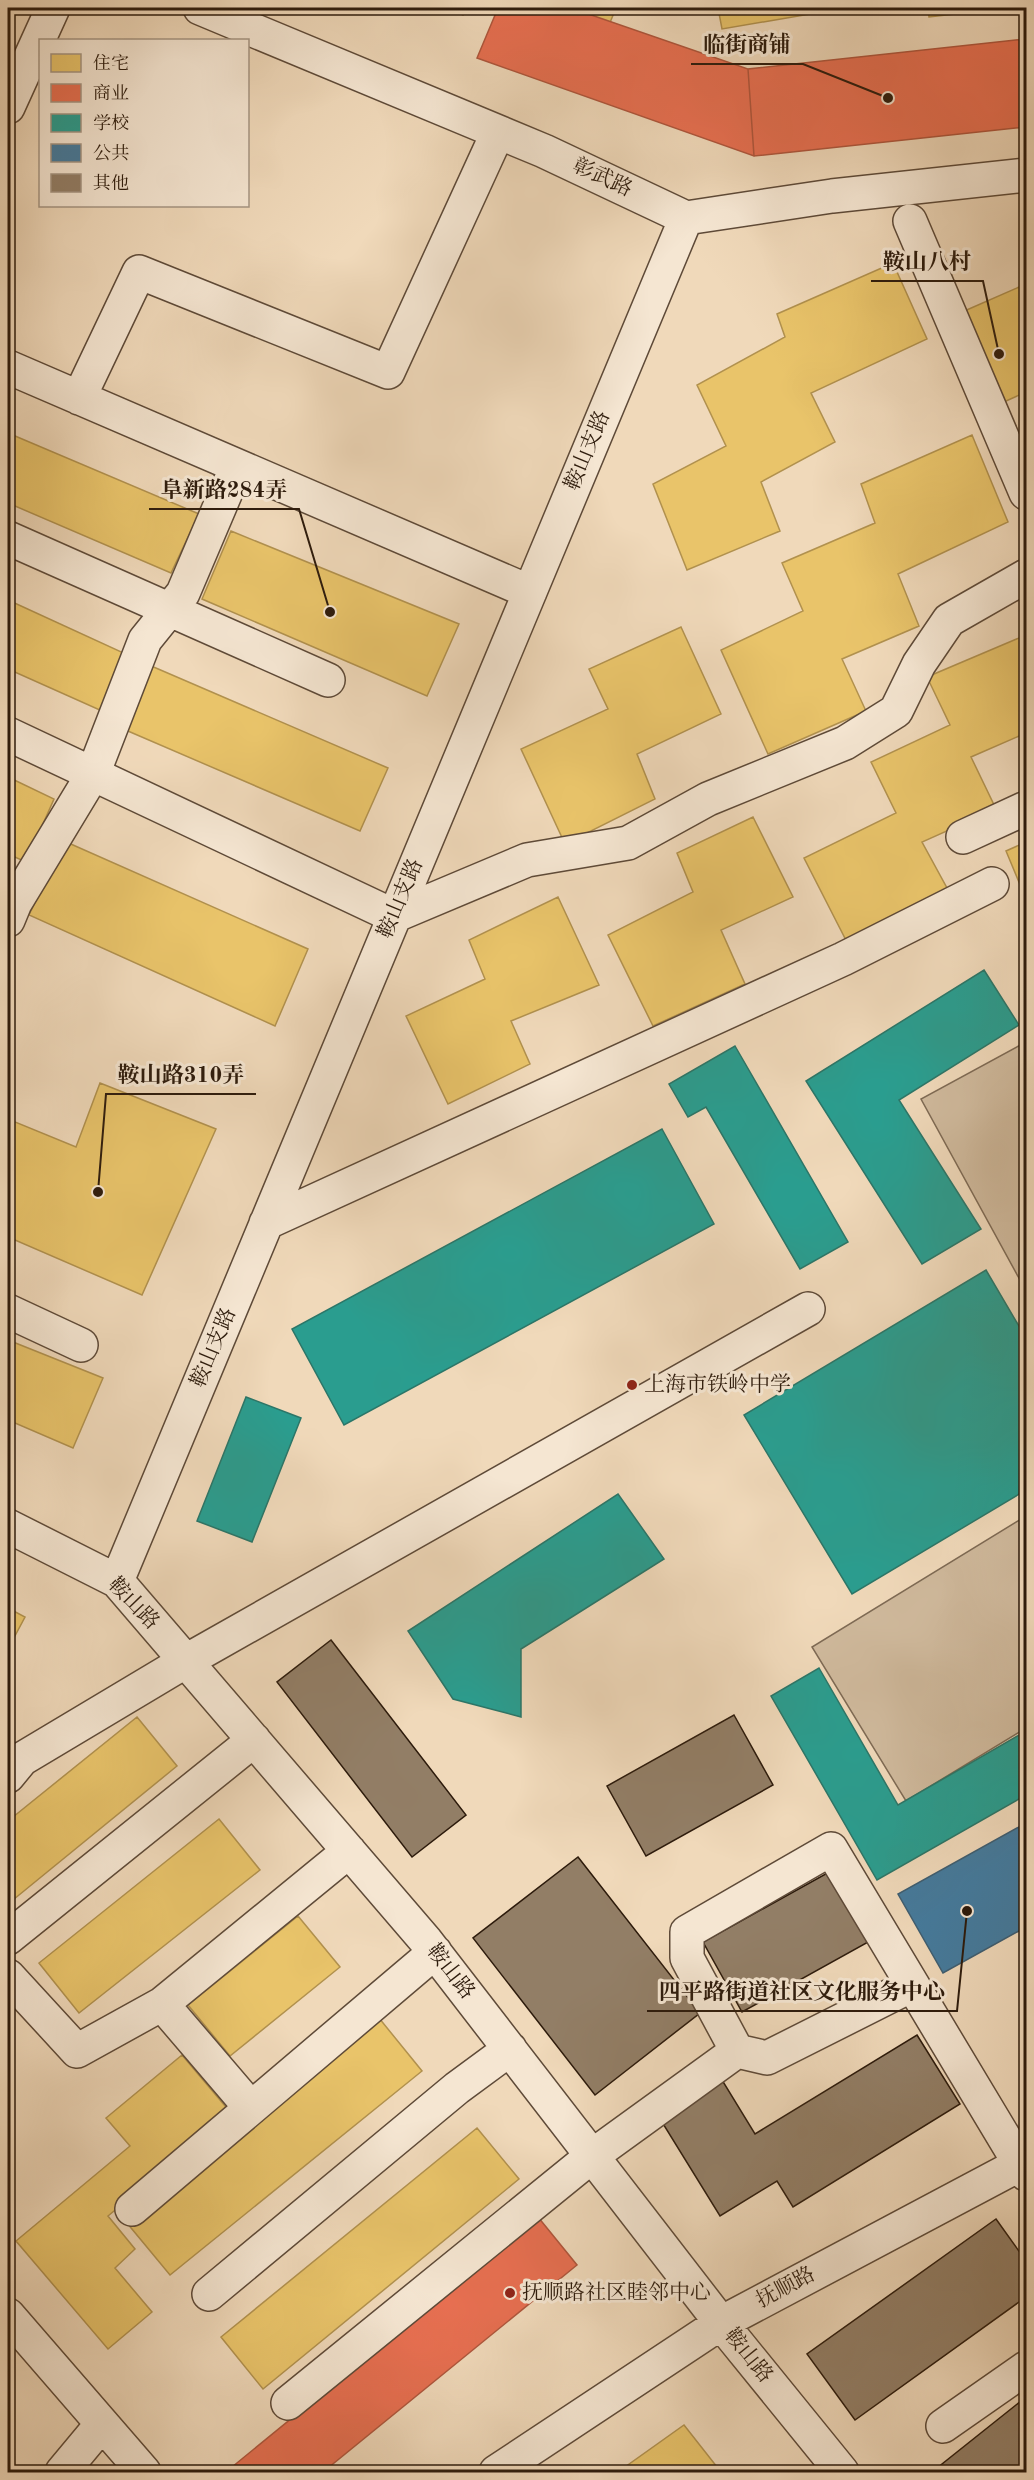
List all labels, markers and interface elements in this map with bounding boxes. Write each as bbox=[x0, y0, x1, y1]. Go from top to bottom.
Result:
callout: 临街商铺 bbox=[691, 24, 803, 64]
text: 临街商铺 bbox=[703, 32, 791, 57]
legend bbox=[39, 39, 249, 207]
text: 住宅 bbox=[93, 53, 129, 73]
text: 商业 bbox=[93, 83, 129, 103]
text: 学校 bbox=[93, 113, 129, 133]
text: 公共 bbox=[93, 144, 129, 163]
street label: 彰武路 bbox=[569, 153, 636, 201]
text: 其他 bbox=[93, 173, 129, 193]
callout: 鞍山八村 bbox=[871, 241, 983, 281]
text: 鞍山八村 bbox=[883, 250, 971, 274]
street label: 鞍山支路 bbox=[560, 407, 614, 494]
callout: 阜新路284弄 bbox=[149, 469, 299, 509]
text: 阜新路284弄 bbox=[161, 478, 287, 502]
street label: 鞍山支路 bbox=[373, 855, 427, 942]
callout: 鞍山路310弄 bbox=[106, 1054, 256, 1094]
text: 鞍山路310弄 bbox=[118, 1063, 244, 1087]
street label: 鞍山支路 bbox=[186, 1304, 240, 1391]
place label: 上海市铁岭中学 bbox=[644, 1373, 791, 1396]
marker: 上海市铁岭中学 bbox=[625, 1378, 639, 1392]
street label: 鞍山路 bbox=[104, 1573, 164, 1634]
street label: 鞍山路 bbox=[422, 1939, 479, 2003]
callout: 四平路街道社区文化服务中心 bbox=[647, 1971, 957, 2011]
text: 四平路街道社区文化服务中心 bbox=[659, 1980, 945, 2004]
street label: 抚顺路 bbox=[752, 2262, 819, 2312]
place label: 抚顺路社区睦邻中心 bbox=[522, 2281, 711, 2304]
marker: 抚顺路社区睦邻中心 bbox=[503, 2286, 517, 2300]
street label: 鞍山路 bbox=[720, 2324, 778, 2387]

